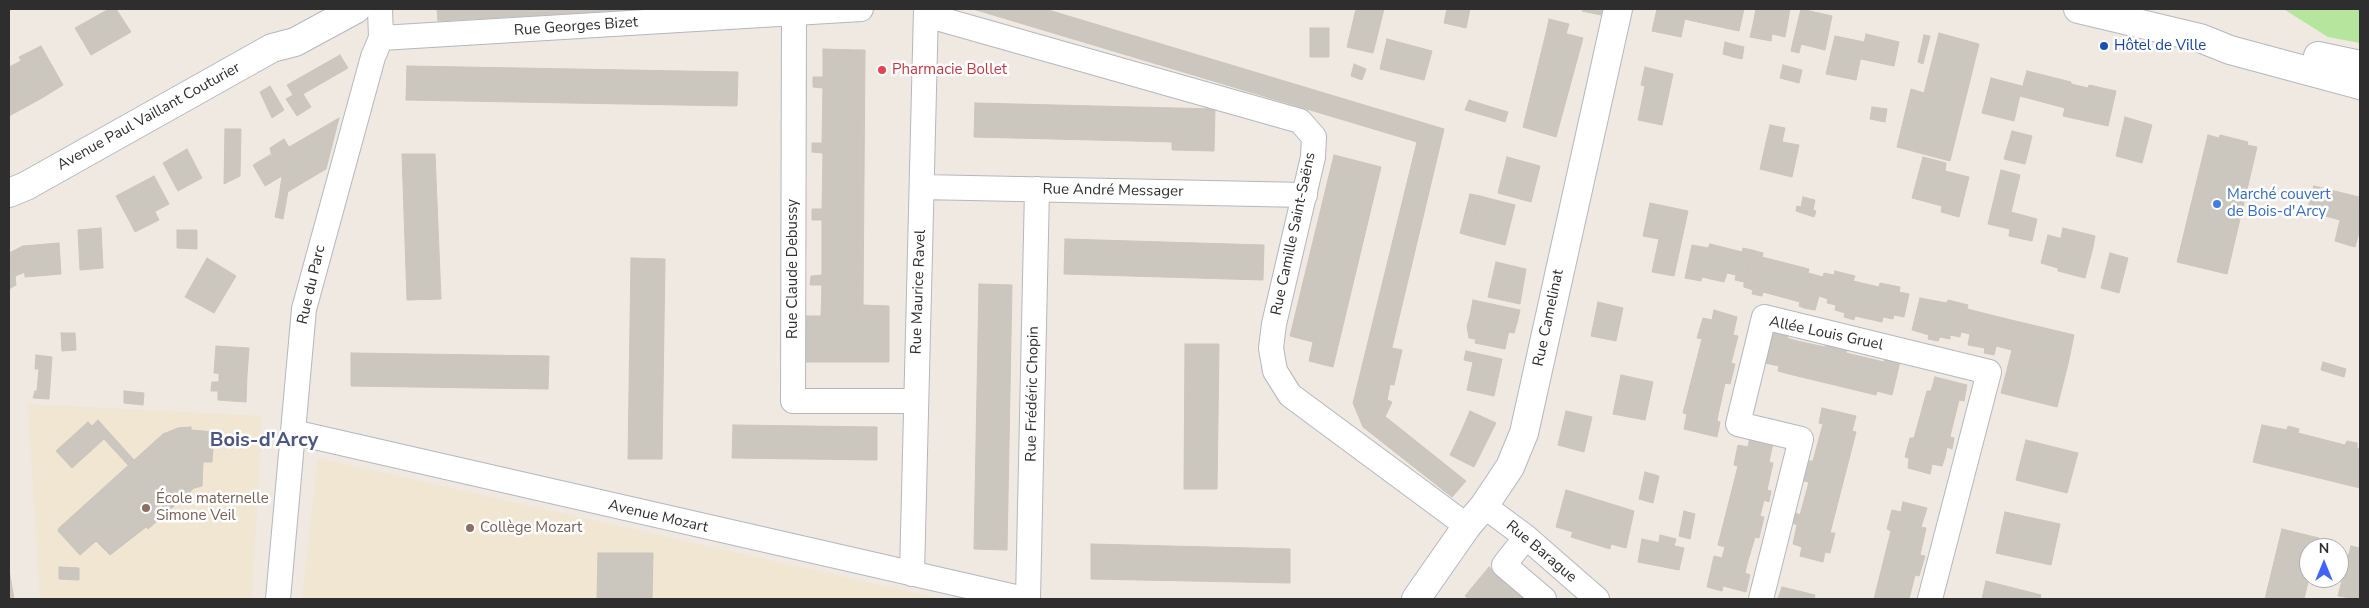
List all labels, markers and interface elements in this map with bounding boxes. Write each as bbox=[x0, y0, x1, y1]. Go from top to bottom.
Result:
street label: Rue Georges Bizet bbox=[513, 14, 639, 40]
place label: Hôtel de Ville bbox=[2114, 37, 2206, 55]
marker: Hôtel de Ville bbox=[2098, 40, 2110, 52]
street label: Avenue Paul Vaillant Couturier bbox=[54, 59, 244, 175]
place label: Pharmacie Bollet bbox=[892, 61, 1007, 79]
marker: Pharmacie Bollet bbox=[876, 64, 888, 76]
street label: Rue Camille Saint-Saëns bbox=[1268, 151, 1320, 317]
street label: Rue André Messager bbox=[1042, 181, 1184, 201]
place label: Marché couvert de Bois-d'Arcy bbox=[2227, 186, 2331, 221]
marker: Marché couvert de Bois-d'Arcy bbox=[2211, 198, 2223, 210]
street label: Rue Claude Debussy bbox=[784, 199, 802, 339]
street label: Rue Maurice Ravel bbox=[908, 229, 930, 355]
street label: Rue du Parc bbox=[294, 244, 330, 326]
street label: Rue Camelinat bbox=[1530, 268, 1568, 368]
street label: Allée Louis Gruel bbox=[1767, 313, 1885, 355]
street label: Rue Frédéric Chopin bbox=[1023, 326, 1043, 462]
district label: Bois-d'Arcy bbox=[210, 429, 318, 453]
place label: École maternelle Simone Veil bbox=[156, 490, 269, 525]
street label: Avenue Mozart bbox=[606, 497, 710, 537]
marker: École maternelle Simone Veil bbox=[140, 502, 152, 514]
street label: Rue Barague bbox=[1502, 517, 1580, 587]
place label: Collège Mozart bbox=[480, 519, 582, 537]
marker: Collège Mozart bbox=[464, 522, 476, 534]
north arrow bbox=[2299, 538, 2349, 588]
text: N bbox=[2319, 539, 2329, 558]

